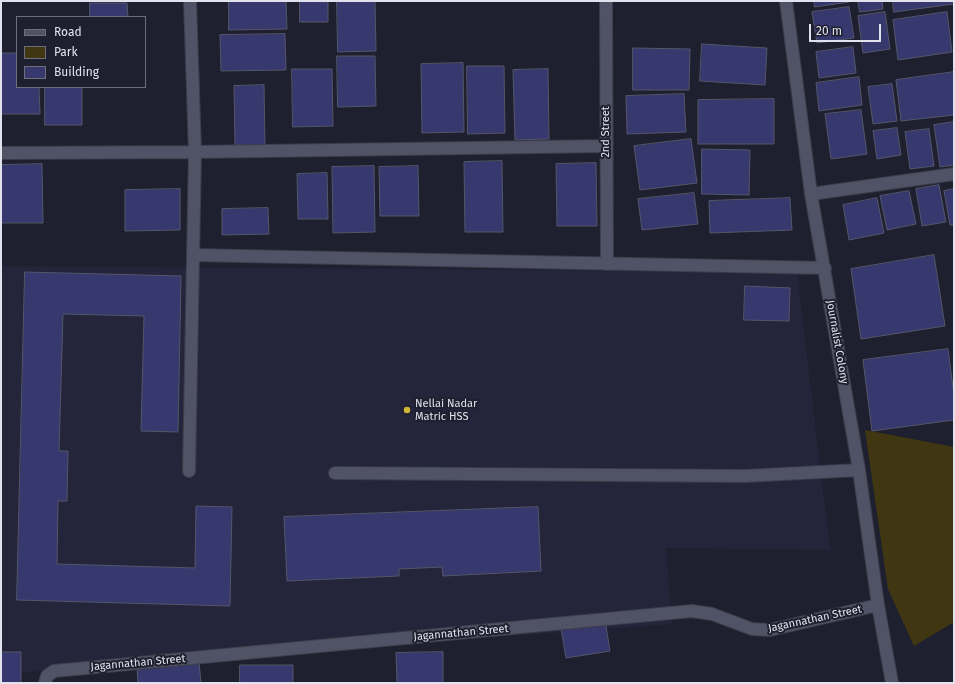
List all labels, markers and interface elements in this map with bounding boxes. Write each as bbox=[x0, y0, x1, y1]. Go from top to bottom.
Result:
legend bbox=[16, 16, 146, 88]
scale bar bbox=[811, 16, 883, 42]
text: 20 m bbox=[816, 24, 842, 38]
text: Road bbox=[54, 25, 82, 39]
text: Park bbox=[54, 45, 78, 59]
text: Building bbox=[54, 65, 99, 79]
street label: 2nd Street bbox=[599, 106, 613, 158]
street label: Journalist Colony bbox=[823, 299, 851, 385]
place label: Nellai Nadar Matric HSS bbox=[415, 397, 477, 423]
marker: Nellai Nadar Matric HSS bbox=[402, 405, 412, 415]
street label: Jagannathan Street bbox=[767, 603, 863, 635]
street label: Jagannathan Street bbox=[413, 622, 509, 644]
street label: Jagannathan Street bbox=[90, 652, 186, 674]

